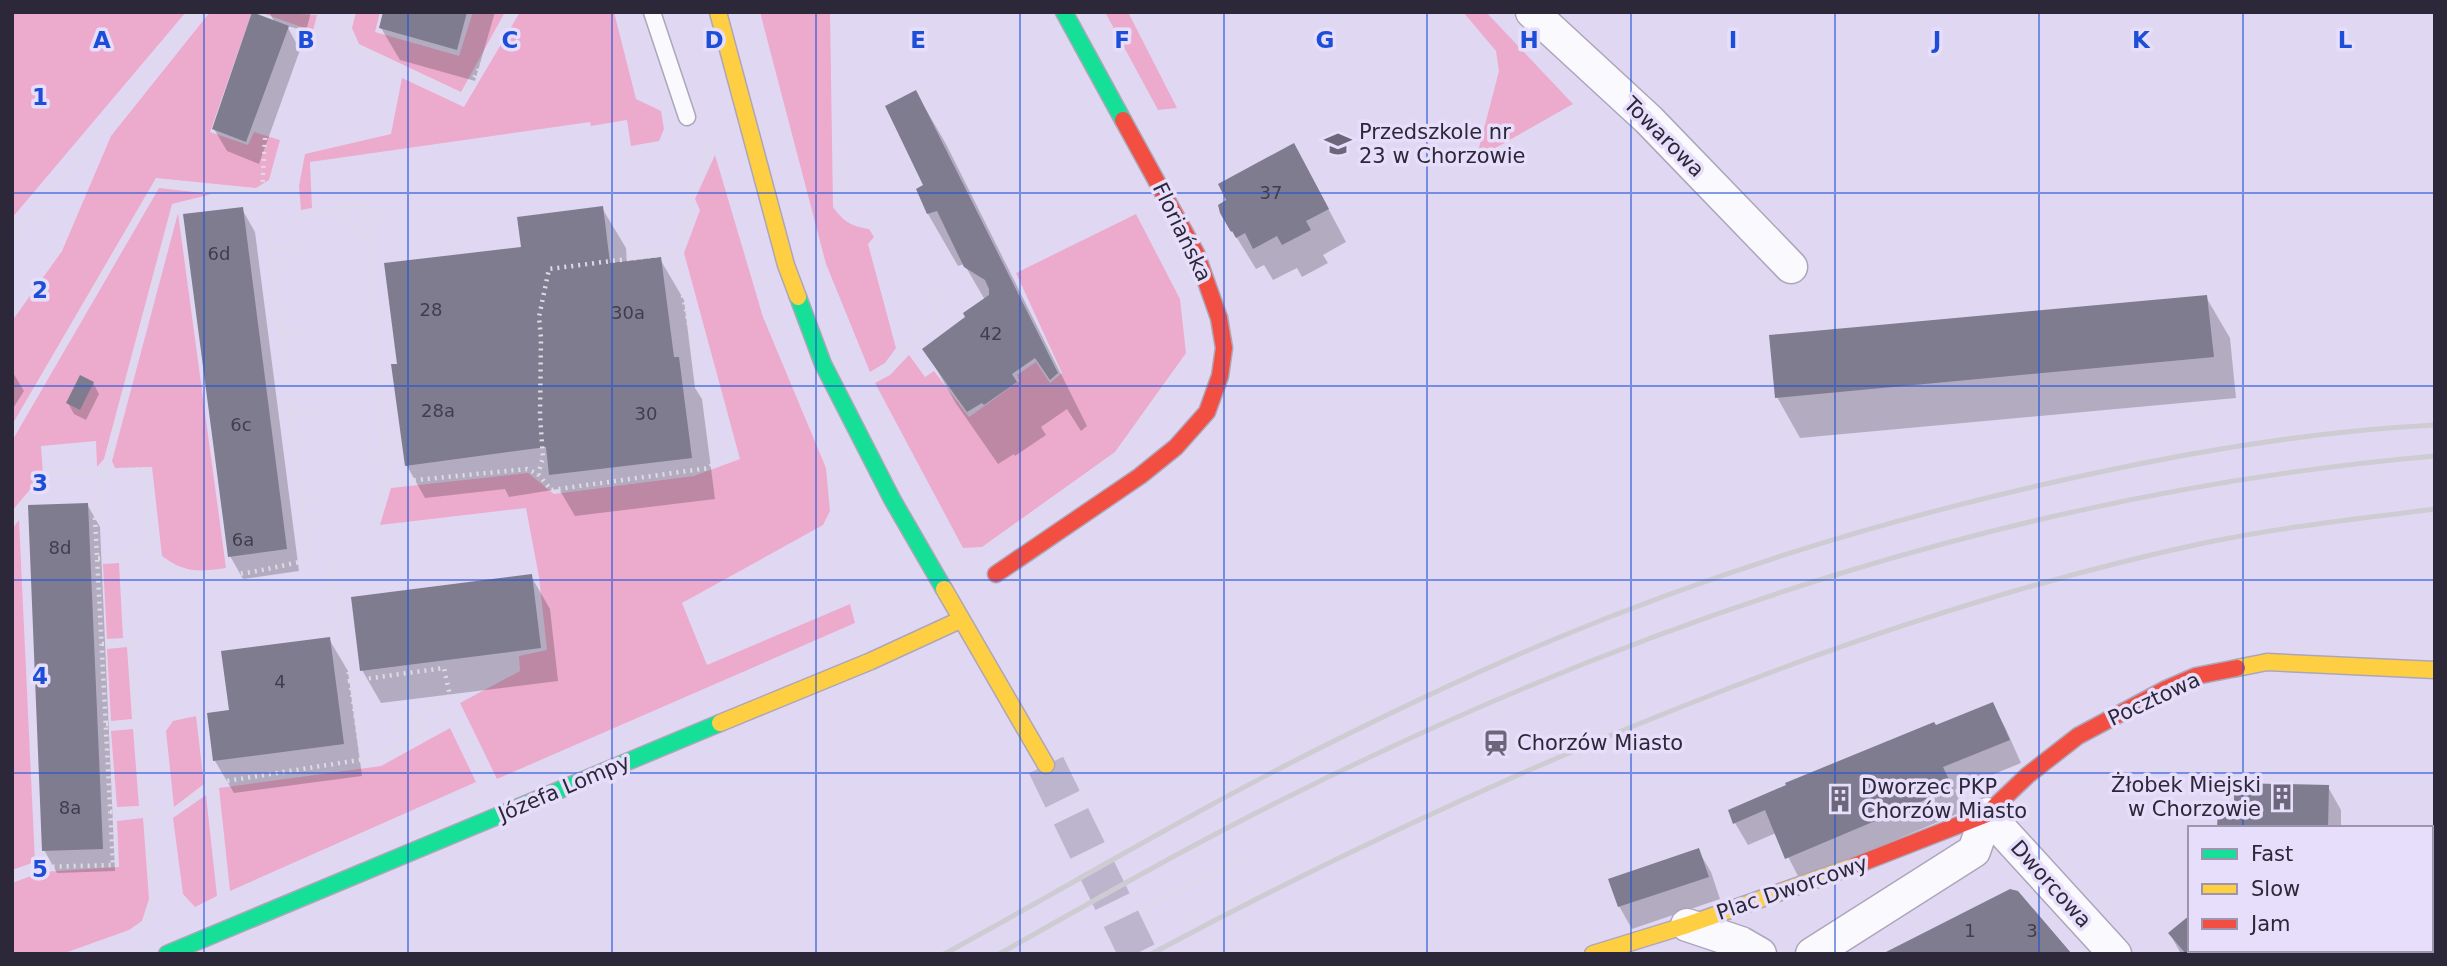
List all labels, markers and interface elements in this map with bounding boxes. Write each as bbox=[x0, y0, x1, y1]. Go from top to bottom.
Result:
text: A bbox=[93, 27, 111, 53]
text: B bbox=[297, 27, 315, 53]
text: C bbox=[502, 27, 518, 53]
text: D bbox=[704, 27, 724, 53]
text: E bbox=[910, 27, 926, 53]
text: F bbox=[1114, 27, 1130, 53]
text: G bbox=[1316, 27, 1334, 53]
text: H bbox=[1519, 27, 1539, 53]
text: I bbox=[1729, 27, 1737, 53]
text: J bbox=[1931, 27, 1941, 53]
text: K bbox=[2132, 27, 2151, 53]
text: L bbox=[2338, 27, 2353, 53]
text: 1 bbox=[32, 84, 48, 110]
street label: Towarowa bbox=[1618, 91, 1709, 182]
place label: Przedszkole nr 23 w Chorzowie bbox=[1359, 120, 1526, 168]
school or university icon: Przedszkole nr 23 w Chorzowie bbox=[1323, 129, 1353, 159]
street label: Floriańska bbox=[1148, 179, 1216, 285]
house number: 37 bbox=[1260, 182, 1282, 203]
house number: 6d bbox=[208, 243, 230, 264]
text: 2 bbox=[32, 277, 48, 303]
house number: 28 bbox=[420, 299, 442, 320]
house number: 30a bbox=[611, 302, 645, 323]
house number: 42 bbox=[980, 323, 1002, 344]
house number: 28a bbox=[421, 400, 455, 421]
house number: 30 bbox=[635, 403, 657, 424]
house number: 6c bbox=[230, 414, 252, 435]
text: 3 bbox=[32, 470, 48, 496]
house number: 6a bbox=[232, 529, 254, 550]
house number: 8d bbox=[49, 537, 71, 558]
text: 4 bbox=[32, 663, 48, 689]
street label: Pocztowa bbox=[2104, 667, 2204, 731]
house number: 4 bbox=[274, 671, 286, 692]
station icon: Chorzów Miasto bbox=[1481, 728, 1511, 758]
place label: Chorzów Miasto bbox=[1517, 731, 1683, 755]
street label: Józefa Lompy bbox=[493, 750, 633, 827]
place label: Żłobek Miejski w Chorzowie bbox=[2111, 772, 2261, 821]
place label: Dworzec PKP Chorzów Miasto bbox=[1861, 775, 2027, 823]
building icon: Żłobek Miejski w Chorzowie bbox=[2267, 782, 2297, 812]
building icon: Dworzec PKP Chorzów Miasto bbox=[1825, 784, 1855, 814]
house number: 8a bbox=[59, 797, 81, 818]
legend bbox=[2188, 826, 2433, 952]
street label: Dworcowa bbox=[2006, 836, 2096, 932]
text: Fast bbox=[2251, 842, 2293, 866]
street label: Plac Dworcowy bbox=[1713, 851, 1871, 925]
text: 5 bbox=[32, 856, 48, 882]
text: Slow bbox=[2251, 877, 2300, 901]
text: Jam bbox=[2249, 912, 2291, 936]
house number: 1 bbox=[1964, 920, 1976, 941]
house number: 3 bbox=[2026, 920, 2038, 941]

